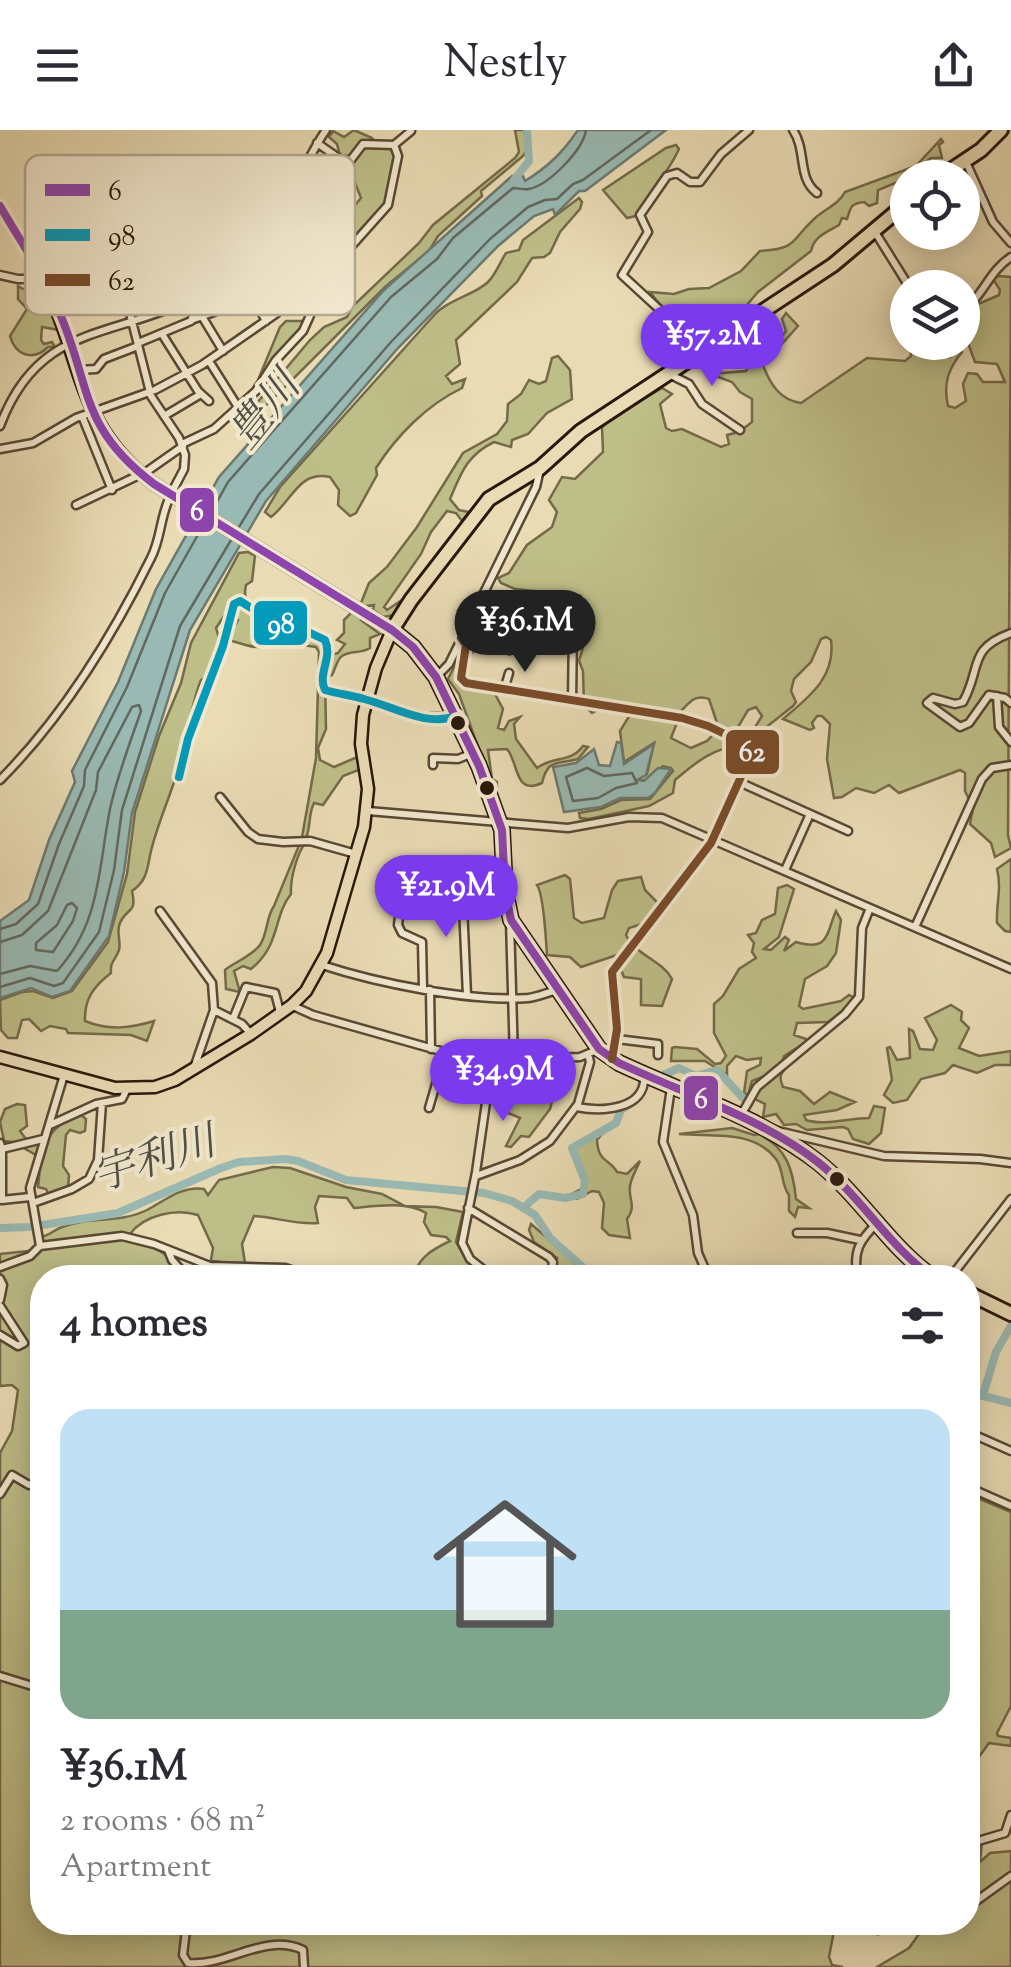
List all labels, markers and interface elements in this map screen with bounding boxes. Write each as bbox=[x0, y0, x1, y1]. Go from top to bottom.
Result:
text: Nestly bbox=[444, 33, 567, 98]
icon: menu bbox=[30, 38, 85, 93]
icon: share bbox=[926, 38, 981, 93]
legend bbox=[25, 155, 355, 315]
map controls bbox=[890, 160, 980, 360]
button: locate bbox=[890, 160, 980, 250]
text: 6 bbox=[108, 173, 122, 213]
text: 98 bbox=[108, 218, 136, 258]
text: 62 bbox=[108, 263, 135, 303]
button: layers bbox=[890, 270, 980, 360]
pin: ¥57.2M bbox=[631, 304, 793, 389]
text: ¥57.2M bbox=[663, 313, 761, 359]
water label: 豊川 bbox=[217, 357, 319, 464]
line badge: 6 bbox=[178, 486, 216, 534]
text: 6 bbox=[190, 493, 204, 533]
pin: ¥36.1M bbox=[444, 590, 606, 675]
line badge: 98 bbox=[252, 599, 309, 647]
text: ¥36.1M bbox=[477, 599, 573, 645]
text: 98 bbox=[267, 606, 295, 646]
unlabelled marker bbox=[448, 713, 468, 733]
line badge: 62 bbox=[724, 728, 781, 776]
text: 62 bbox=[739, 734, 766, 774]
unlabelled marker bbox=[477, 778, 497, 798]
pin: ¥21.9M bbox=[365, 855, 527, 940]
text: ¥21.9M bbox=[397, 864, 495, 910]
pin: ¥34.9M bbox=[422, 1039, 584, 1124]
text: ¥34.9M bbox=[452, 1048, 554, 1094]
line badge: 6 bbox=[682, 1074, 720, 1122]
text: 6 bbox=[694, 1081, 708, 1121]
water label: 宇利川 bbox=[86, 1113, 228, 1210]
unlabelled marker bbox=[827, 1169, 847, 1189]
text: 4 homes bbox=[60, 1295, 208, 1355]
icon: filters bbox=[895, 1298, 950, 1353]
icon: home bbox=[415, 1474, 595, 1654]
text: ¥36.1M bbox=[60, 1739, 187, 1799]
text: 2 rooms · 68 m² bbox=[60, 1799, 266, 1845]
text: Apartment bbox=[60, 1845, 211, 1891]

